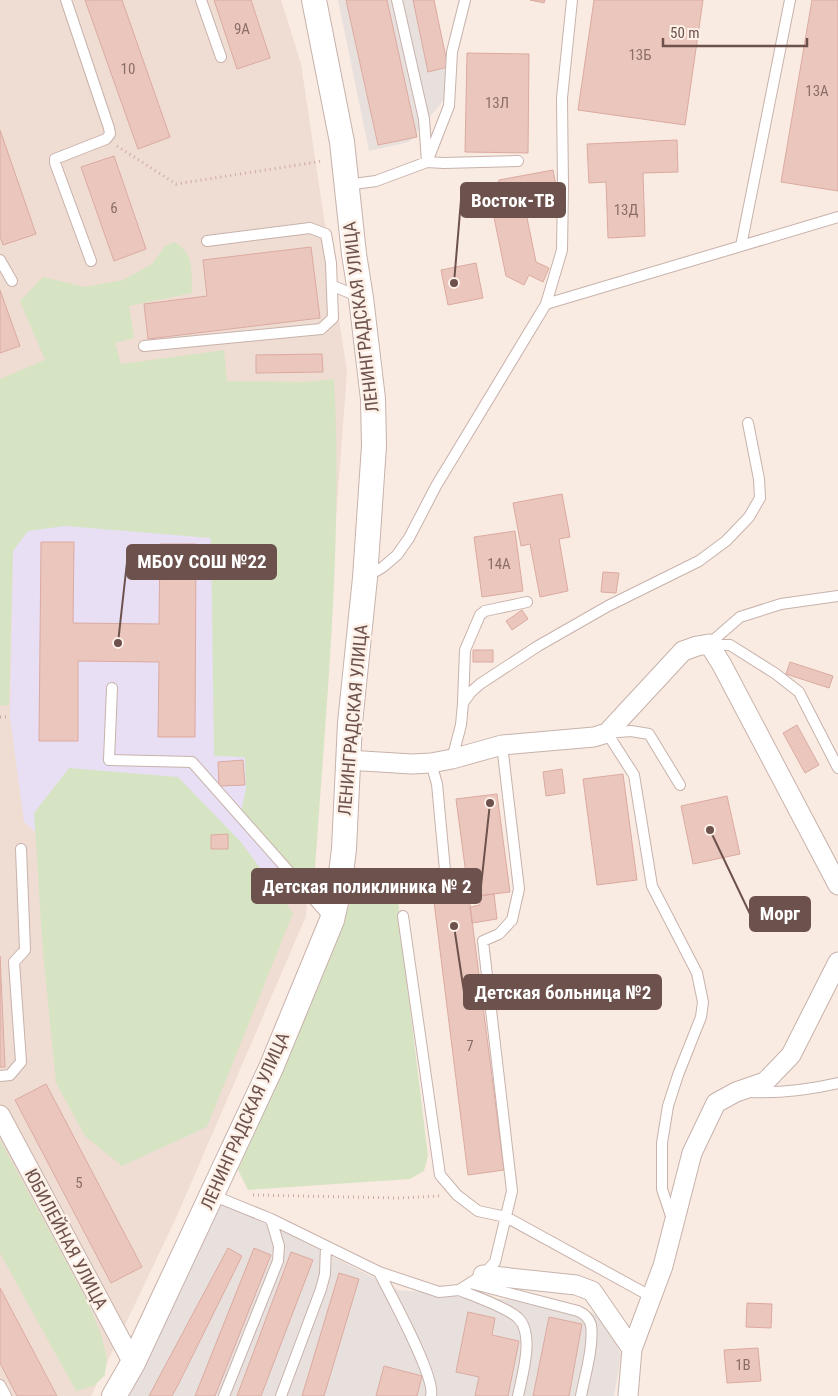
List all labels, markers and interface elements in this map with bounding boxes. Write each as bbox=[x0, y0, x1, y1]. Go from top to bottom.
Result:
scale bar bbox=[663, 15, 807, 47]
house number: 9А bbox=[234, 20, 250, 38]
text: 50 m bbox=[670, 24, 700, 42]
house number: 13Б bbox=[628, 46, 652, 64]
house number: 10 bbox=[121, 60, 135, 78]
house number: 13А bbox=[805, 82, 829, 100]
house number: 13Л bbox=[485, 94, 509, 112]
callout: Восток-ТВ bbox=[461, 183, 565, 217]
text: Восток-ТВ bbox=[471, 189, 555, 212]
house number: 6 bbox=[110, 199, 118, 217]
house number: 13Д bbox=[614, 201, 638, 219]
street label: ЛЕНИНГРАДСКАЯ УЛИЦА bbox=[338, 220, 383, 414]
callout: МБОУ СОШ №22 bbox=[127, 545, 276, 579]
text: МБОУ СОШ №22 bbox=[137, 550, 267, 573]
house number: 14А bbox=[487, 555, 511, 573]
street label: ЛЕНИНГРАДСКАЯ УЛИЦА bbox=[334, 623, 371, 816]
callout: Детская поликлиника № 2 bbox=[252, 869, 481, 903]
text: Детская поликлиника № 2 bbox=[262, 875, 472, 898]
callout: Морг bbox=[750, 897, 810, 931]
text: Морг bbox=[760, 902, 800, 925]
callout: Детская больница №2 bbox=[464, 975, 661, 1009]
text: Детская больница №2 bbox=[475, 981, 651, 1004]
street label: ЛЕНИНГРАДСКАЯ УЛИЦА bbox=[196, 1028, 293, 1213]
house number: 7 bbox=[466, 1037, 474, 1055]
street label: ЮБИЛЕЙНАЯ УЛИЦА bbox=[21, 1165, 113, 1313]
house number: 5 bbox=[75, 1174, 83, 1192]
house number: 1В bbox=[735, 1356, 751, 1374]

